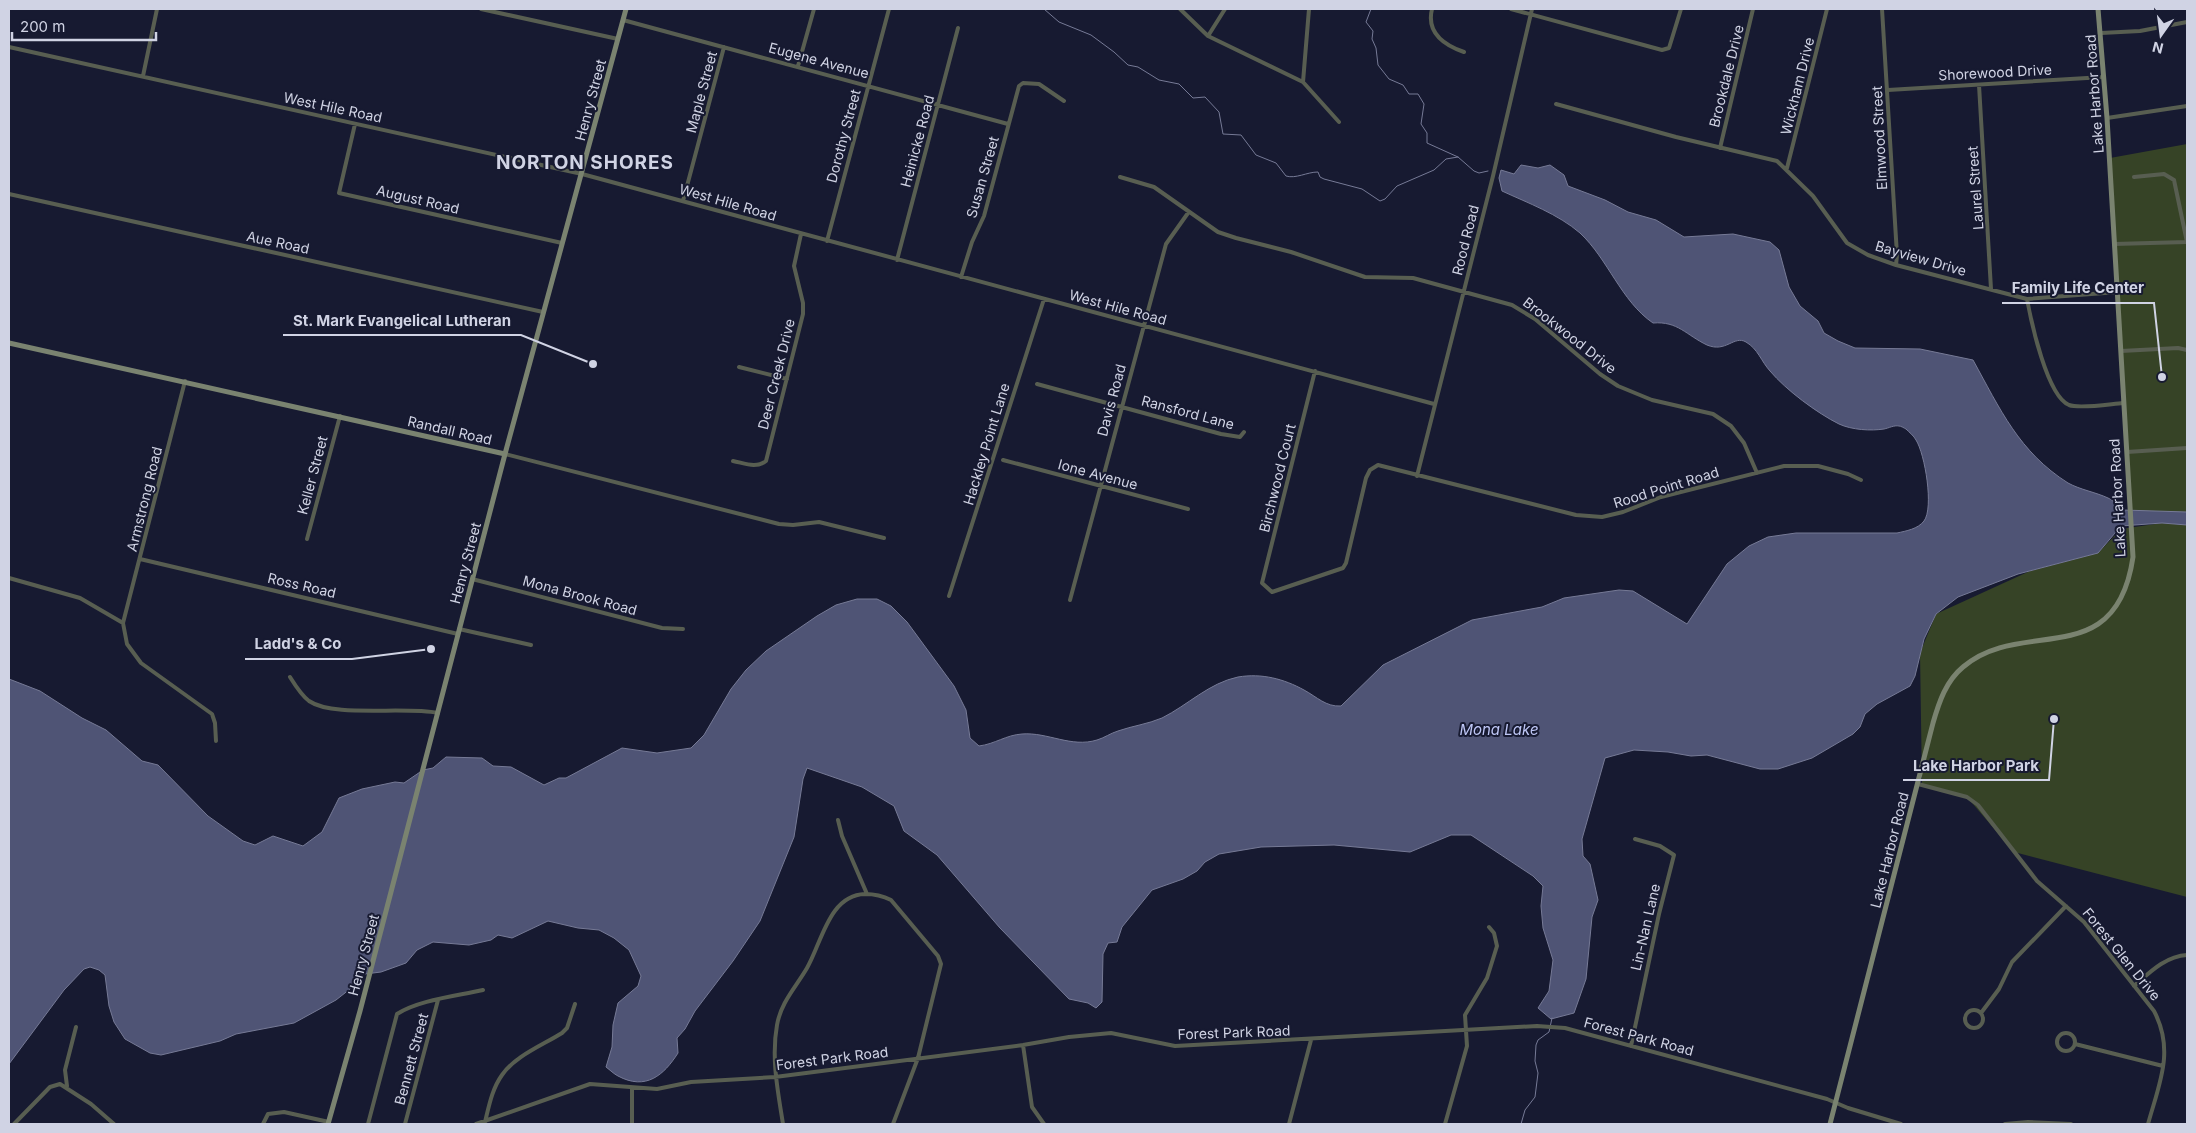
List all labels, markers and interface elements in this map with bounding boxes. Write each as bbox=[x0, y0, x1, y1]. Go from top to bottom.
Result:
scale bar bbox=[12, 10, 156, 42]
north arrow bbox=[2136, 10, 2186, 60]
text: 200 m bbox=[20, 17, 65, 36]
street label: Brookdale Drive bbox=[1705, 23, 1747, 129]
street label: Lake Harbor Road bbox=[2081, 34, 2107, 154]
street label: Wickham Drive bbox=[1777, 35, 1817, 137]
street label: Eugene Avenue bbox=[767, 38, 871, 82]
text: N bbox=[2151, 39, 2165, 58]
street label: Maple Street bbox=[682, 49, 720, 135]
street label: Henry Street bbox=[571, 57, 609, 143]
street label: Shorewood Drive bbox=[1938, 61, 2052, 83]
street label: Elmwood Street bbox=[1868, 85, 1890, 190]
street label: Dorothy Street bbox=[822, 87, 864, 185]
street label: West Hile Road bbox=[282, 88, 384, 126]
street label: Heinicke Road bbox=[897, 93, 937, 189]
street label: Susan Street bbox=[962, 134, 1002, 220]
street label: Laurel Street bbox=[1964, 145, 1986, 231]
district label: NORTON SHORES bbox=[496, 151, 674, 174]
street label: West Hile Road bbox=[677, 180, 779, 224]
street label: August Road bbox=[375, 181, 461, 217]
street label: Rood Road bbox=[1448, 203, 1482, 277]
street label: Aue Road bbox=[245, 227, 311, 257]
street label: Bayview Drive bbox=[1873, 237, 1969, 279]
callout: Family Life Center bbox=[2002, 273, 2154, 303]
text: Family Life Center bbox=[2012, 278, 2144, 297]
street label: West Hile Road bbox=[1067, 286, 1169, 328]
street label: Brookwood Drive bbox=[1520, 293, 1620, 377]
callout: St. Mark Evangelical Lutheran bbox=[283, 305, 521, 335]
text: St. Mark Evangelical Lutheran bbox=[293, 311, 511, 330]
street label: Deer Creek Drive bbox=[754, 317, 798, 431]
street label: Davis Road bbox=[1093, 362, 1129, 438]
street label: Hackley Point Lane bbox=[959, 381, 1013, 507]
street label: Ransford Lane bbox=[1140, 391, 1236, 433]
street label: Randall Road bbox=[406, 412, 494, 448]
street label: Birchwood Court bbox=[1255, 422, 1299, 534]
street label: Keller Street bbox=[293, 433, 331, 516]
street label: Lake Harbor Road bbox=[2105, 438, 2129, 558]
street label: Armstrong Road bbox=[123, 445, 165, 553]
street label: Ione Avenue bbox=[1056, 455, 1140, 493]
street label: Rood Point Road bbox=[1611, 463, 1721, 511]
street label: Henry Street bbox=[446, 520, 484, 606]
street label: Ross Road bbox=[266, 569, 338, 601]
street label: Mona Brook Road bbox=[521, 572, 639, 618]
callout: Ladd's & Co bbox=[245, 629, 352, 659]
text: Ladd's & Co bbox=[255, 634, 341, 653]
water label: Mona Lake bbox=[1459, 720, 1539, 739]
callout: Lake Harbor Park bbox=[1903, 750, 2049, 780]
text: Lake Harbor Park bbox=[1913, 756, 2039, 775]
street label: Lake Harbor Road bbox=[1866, 790, 1912, 910]
street label: Lin-Nan Lane bbox=[1627, 882, 1663, 972]
street label: Forest Glen Drive bbox=[2079, 904, 2165, 1004]
street label: Henry Street bbox=[344, 912, 382, 998]
street label: Bennett Street bbox=[391, 1011, 432, 1107]
street label: Forest Park Road bbox=[1582, 1013, 1696, 1059]
street label: Forest Park Road bbox=[1177, 1022, 1291, 1042]
street label: Forest Park Road bbox=[775, 1043, 889, 1073]

